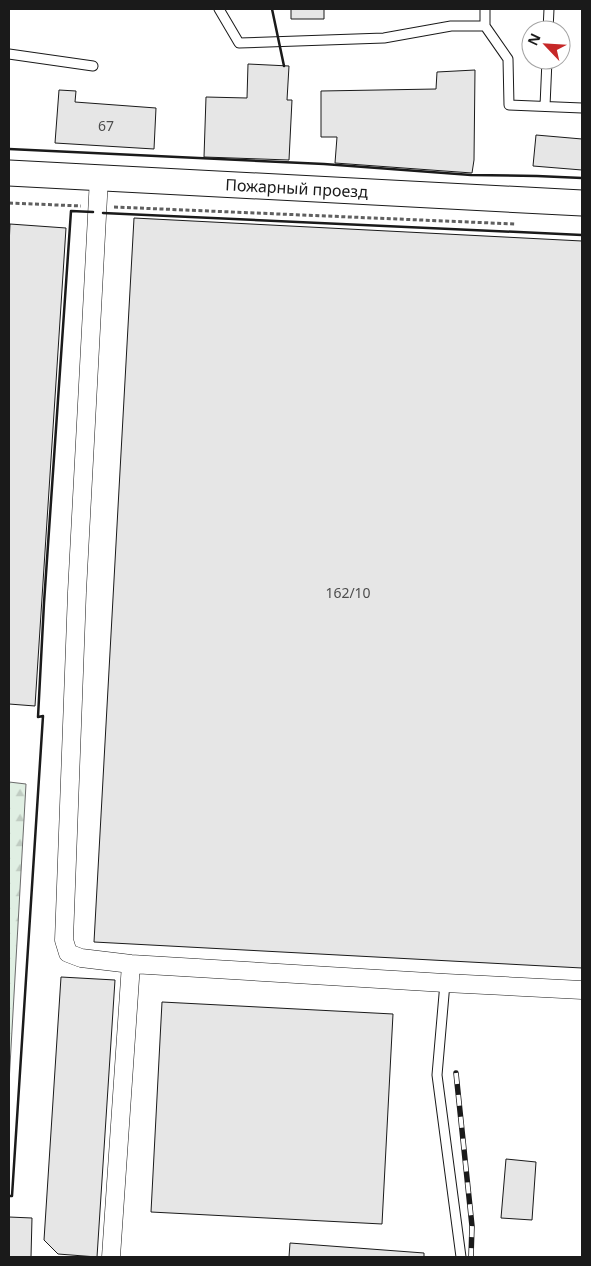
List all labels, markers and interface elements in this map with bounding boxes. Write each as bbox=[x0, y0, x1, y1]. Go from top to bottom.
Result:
north arrow bbox=[521, 20, 571, 70]
text: N bbox=[523, 30, 545, 48]
house number: 67 bbox=[98, 116, 114, 135]
street label: Пожарный проезд bbox=[225, 173, 369, 203]
house number: 162/10 bbox=[325, 583, 371, 602]

